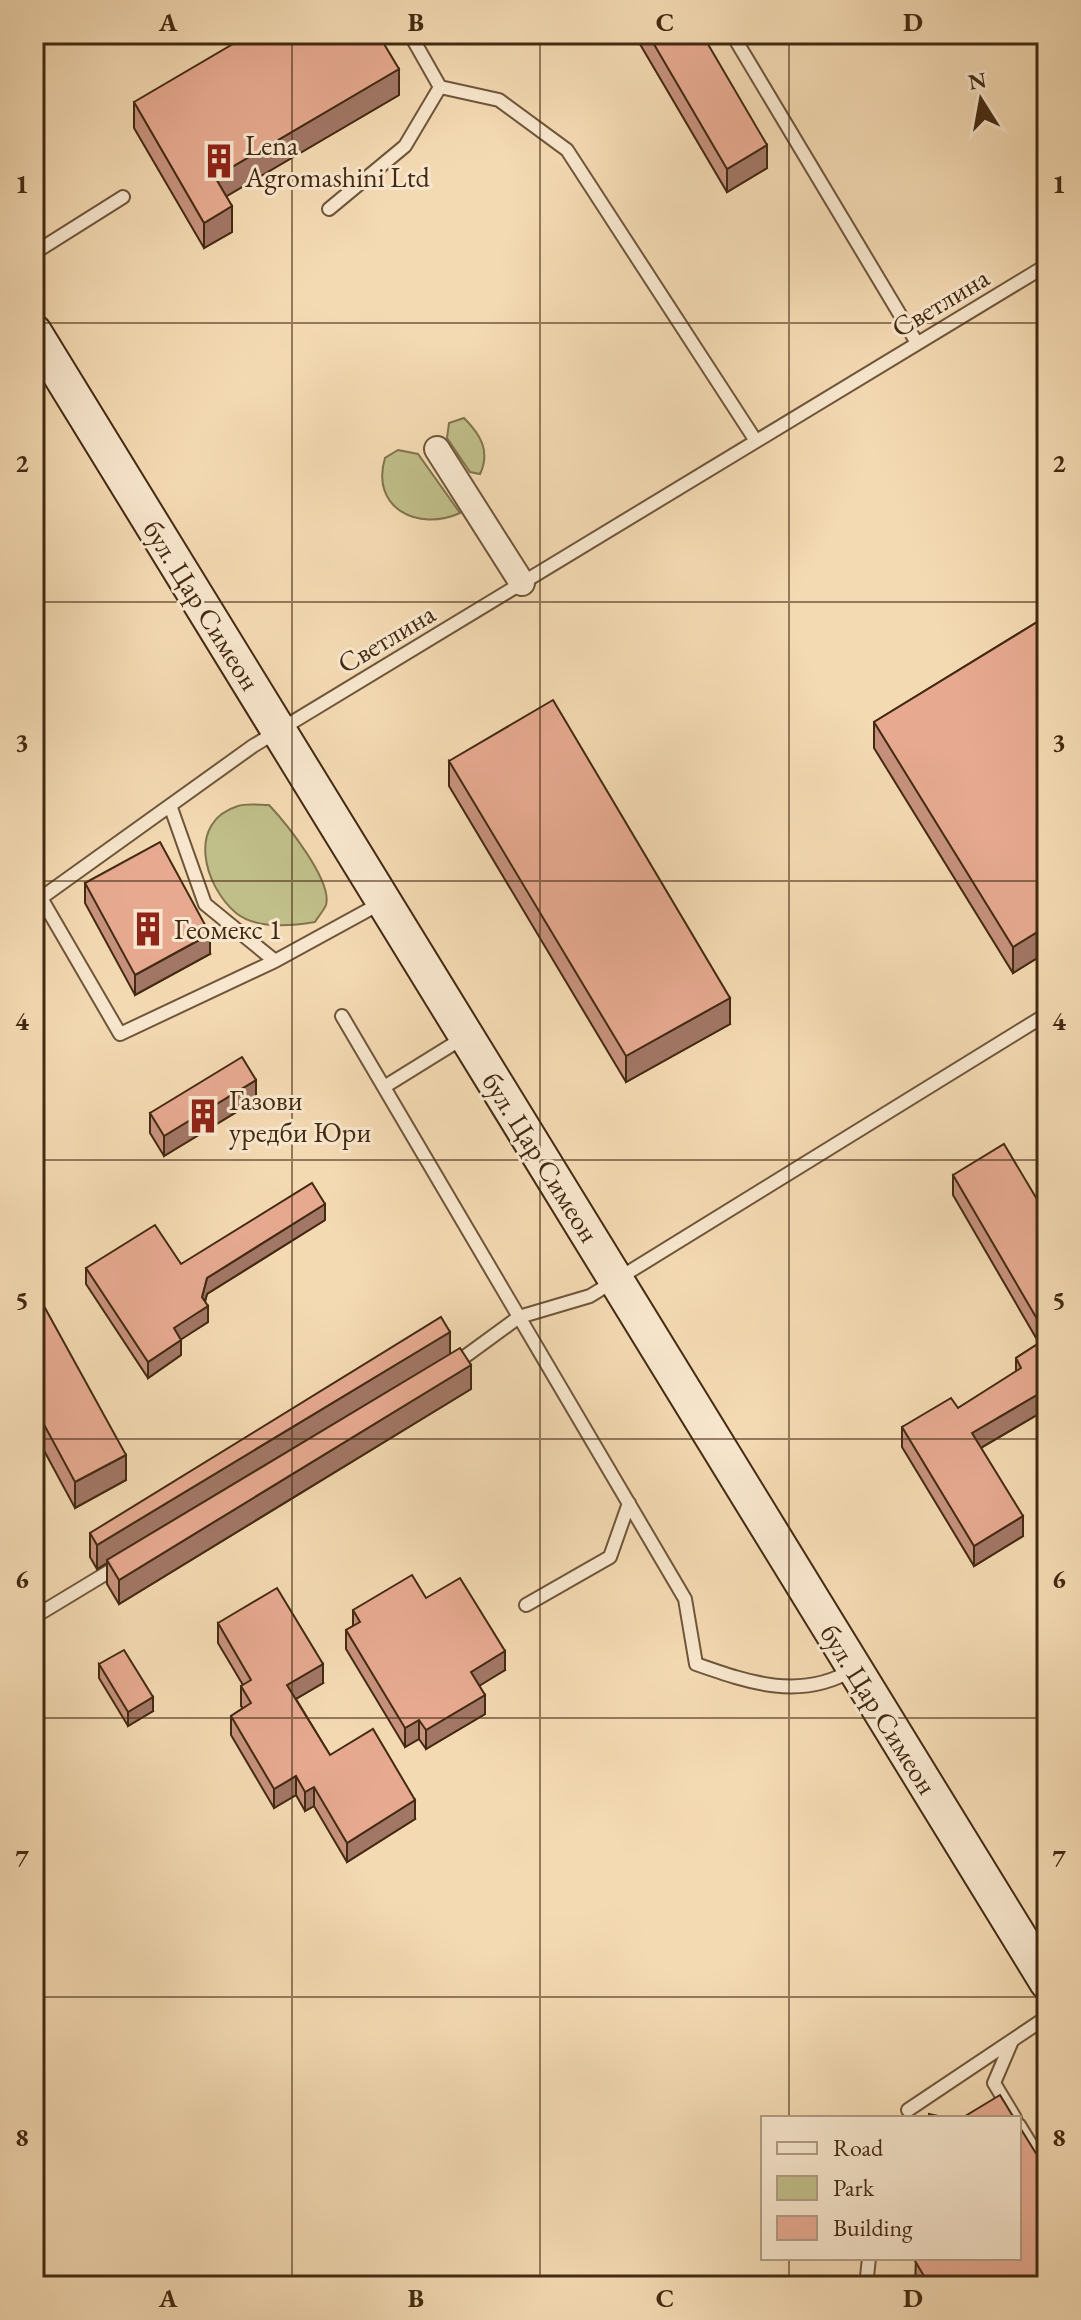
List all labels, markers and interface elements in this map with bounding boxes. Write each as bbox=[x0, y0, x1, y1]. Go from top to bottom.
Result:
text: A bbox=[158, 5, 178, 39]
text: B bbox=[408, 5, 424, 39]
text: C bbox=[656, 5, 674, 39]
text: D bbox=[903, 5, 923, 39]
north arrow bbox=[941, 60, 1021, 140]
text: N bbox=[966, 65, 989, 97]
place label: Lena Agromashini Ltd bbox=[244, 127, 430, 195]
building icon: Lena Agromashini Ltd bbox=[200, 142, 238, 180]
text: 1 bbox=[15, 167, 29, 201]
text: 1 bbox=[1052, 167, 1066, 201]
street label: Светлина bbox=[885, 258, 996, 345]
text: 2 bbox=[15, 446, 29, 480]
text: 2 bbox=[1052, 446, 1066, 480]
street label: бул. Цар Симеон bbox=[135, 513, 269, 697]
street label: Светлина bbox=[331, 594, 442, 681]
text: 3 bbox=[15, 725, 29, 759]
text: 3 bbox=[1052, 725, 1066, 759]
building icon: Геомекс 1 bbox=[129, 910, 167, 948]
place label: Геомекс 1 bbox=[174, 911, 282, 947]
text: 4 bbox=[15, 1004, 29, 1038]
text: 4 bbox=[1052, 1004, 1066, 1038]
street label: бул. Цар Симеон bbox=[474, 1065, 608, 1249]
place label: Газови уредби Юри bbox=[229, 1082, 371, 1150]
building icon: Газови уредби Юри bbox=[184, 1097, 222, 1135]
text: 5 bbox=[15, 1283, 29, 1317]
text: 5 bbox=[1052, 1283, 1066, 1317]
text: 6 bbox=[15, 1562, 29, 1596]
text: 6 bbox=[1052, 1562, 1066, 1596]
street label: бул. Цар Симеон bbox=[812, 1617, 946, 1801]
text: 7 bbox=[15, 1841, 29, 1875]
text: 7 bbox=[1052, 1841, 1066, 1875]
legend bbox=[761, 2116, 1021, 2260]
text: 8 bbox=[15, 2120, 29, 2154]
text: 8 bbox=[1052, 2120, 1066, 2154]
text: Road bbox=[833, 2132, 884, 2163]
text: Park bbox=[833, 2172, 875, 2203]
text: Building bbox=[833, 2212, 913, 2243]
text: A bbox=[158, 2281, 178, 2315]
text: B bbox=[408, 2281, 424, 2315]
text: C bbox=[656, 2281, 674, 2315]
text: D bbox=[903, 2281, 923, 2315]

